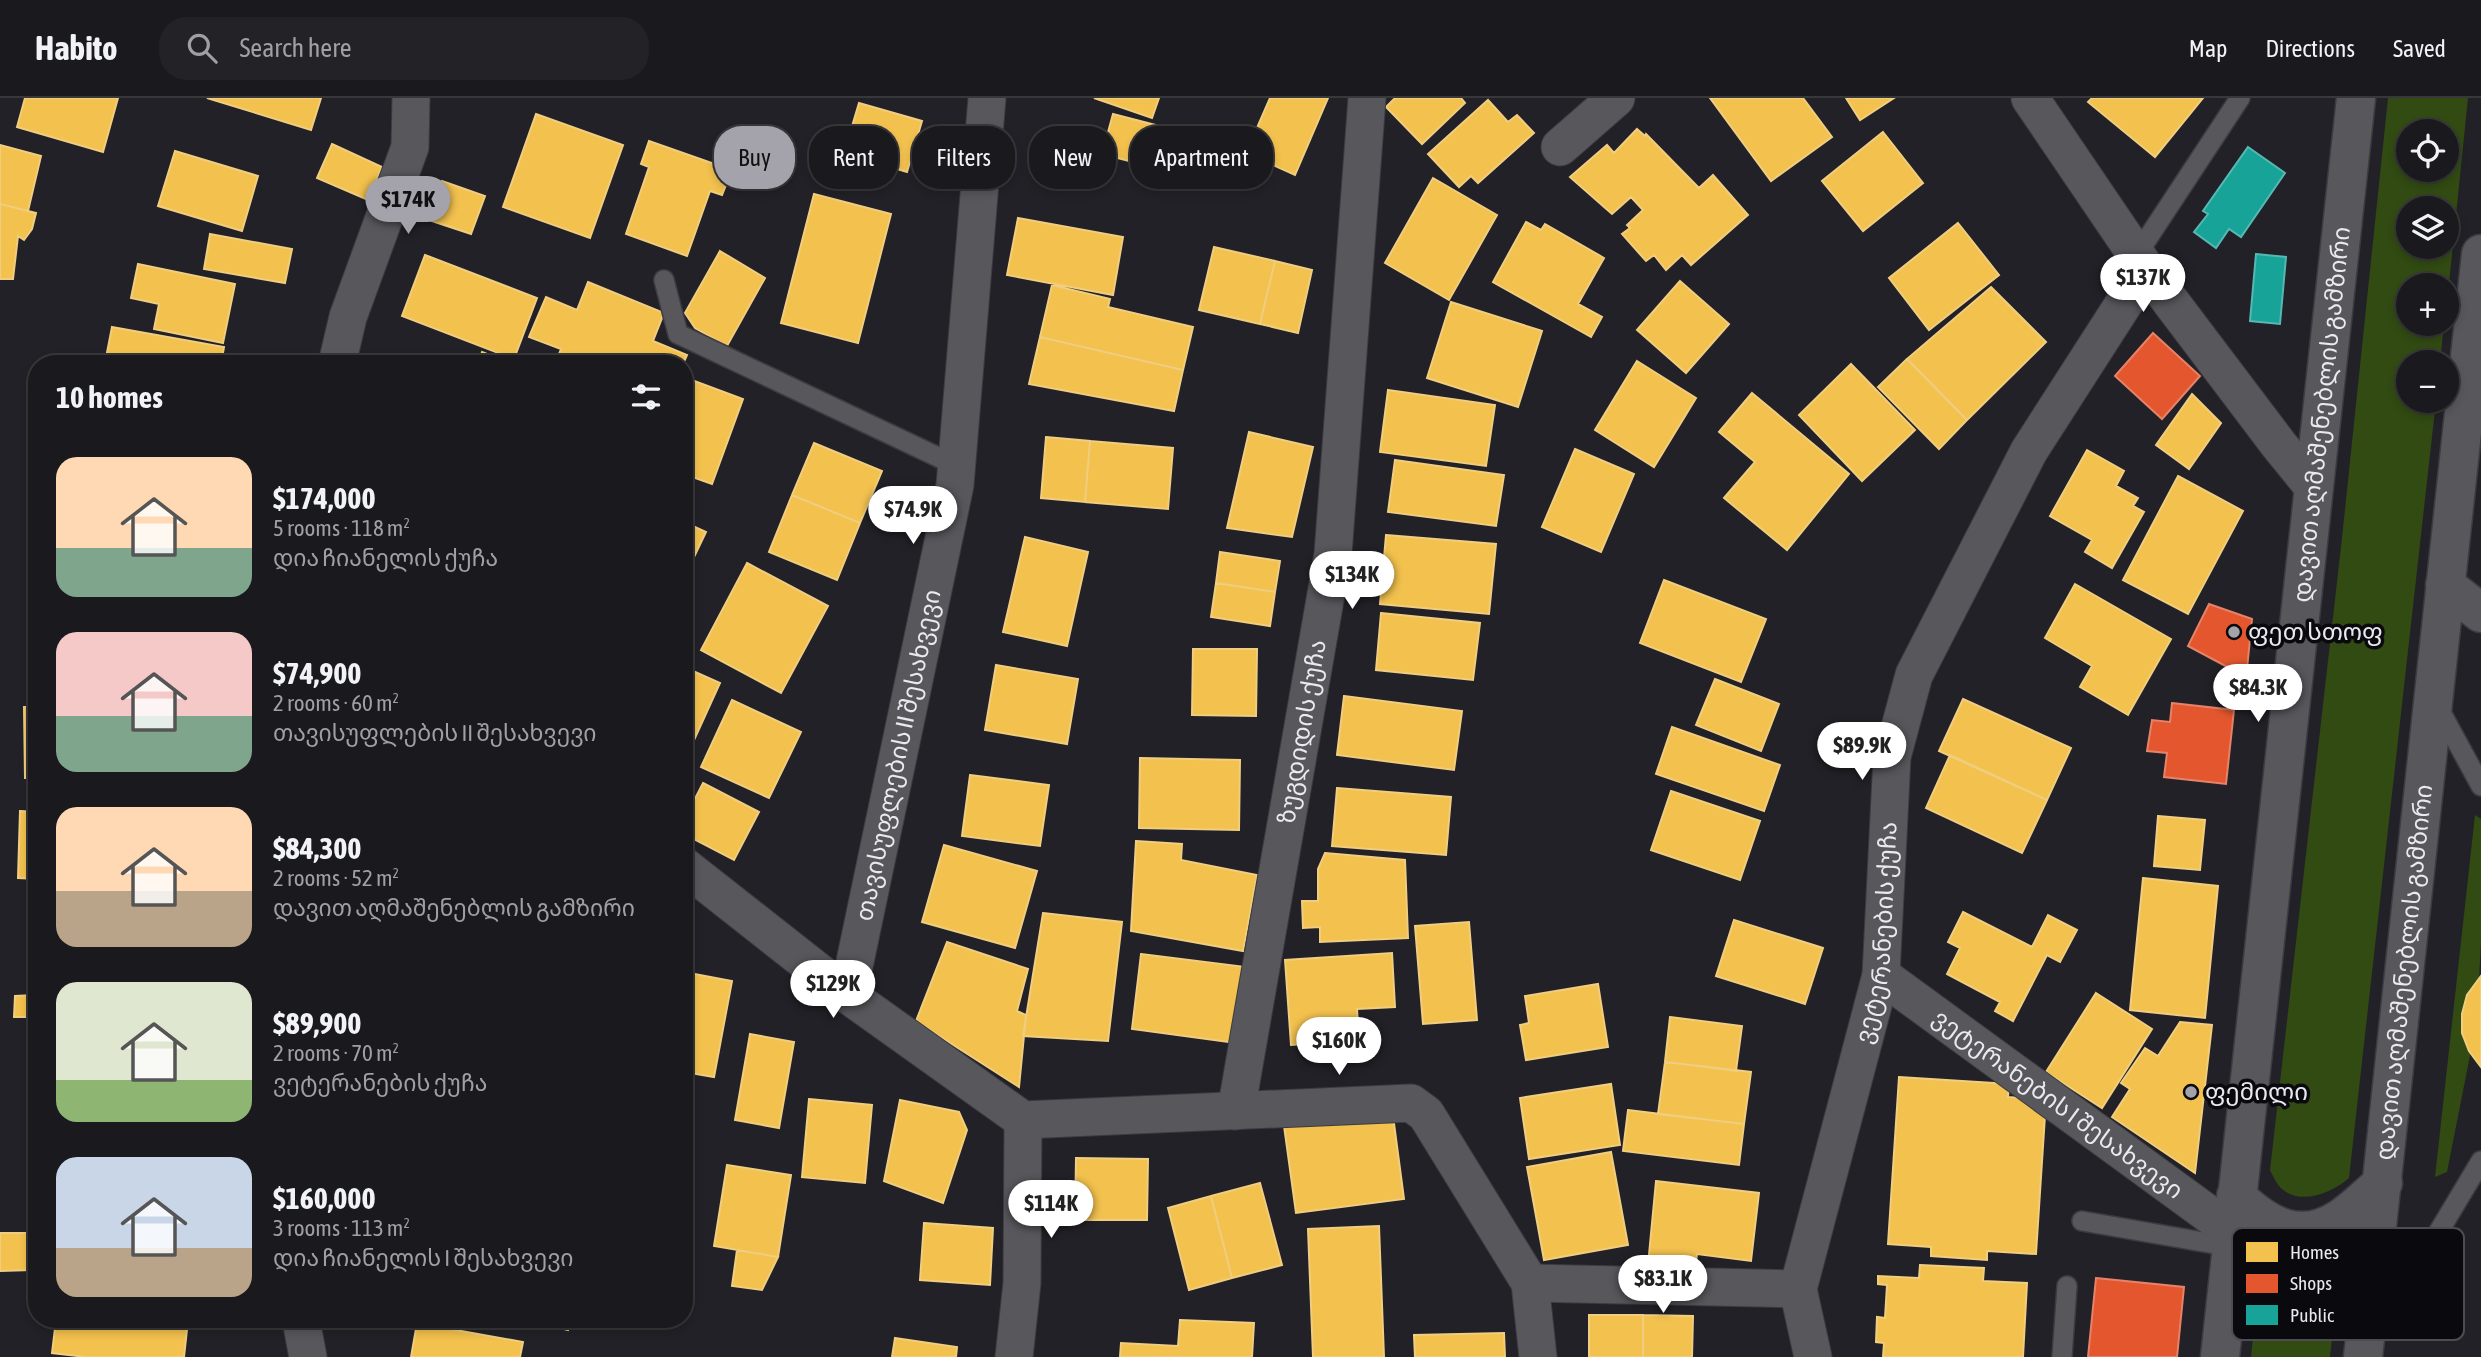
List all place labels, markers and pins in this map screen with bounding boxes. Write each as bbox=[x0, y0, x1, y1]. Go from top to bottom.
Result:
pin: $174K bbox=[359, 176, 457, 236]
pin: $137K bbox=[2094, 254, 2192, 314]
pin: $74.9K bbox=[856, 486, 970, 546]
pin: $134K bbox=[1303, 552, 1401, 611]
place label: ფეთ სთოფ bbox=[2248, 618, 2383, 646]
marker: ფეთ სთოფ bbox=[2226, 624, 2242, 640]
pin: $84.3K bbox=[2201, 664, 2315, 724]
pin: $89.9K bbox=[1805, 722, 1919, 782]
pin: $129K bbox=[784, 960, 882, 1020]
pin: $160K bbox=[1290, 1018, 1388, 1077]
place label: ფემილი bbox=[2205, 1078, 2308, 1106]
marker: ფემილი bbox=[2183, 1084, 2199, 1100]
pin: $114K bbox=[1002, 1180, 1100, 1240]
pin: $83.1K bbox=[1606, 1256, 1720, 1315]

